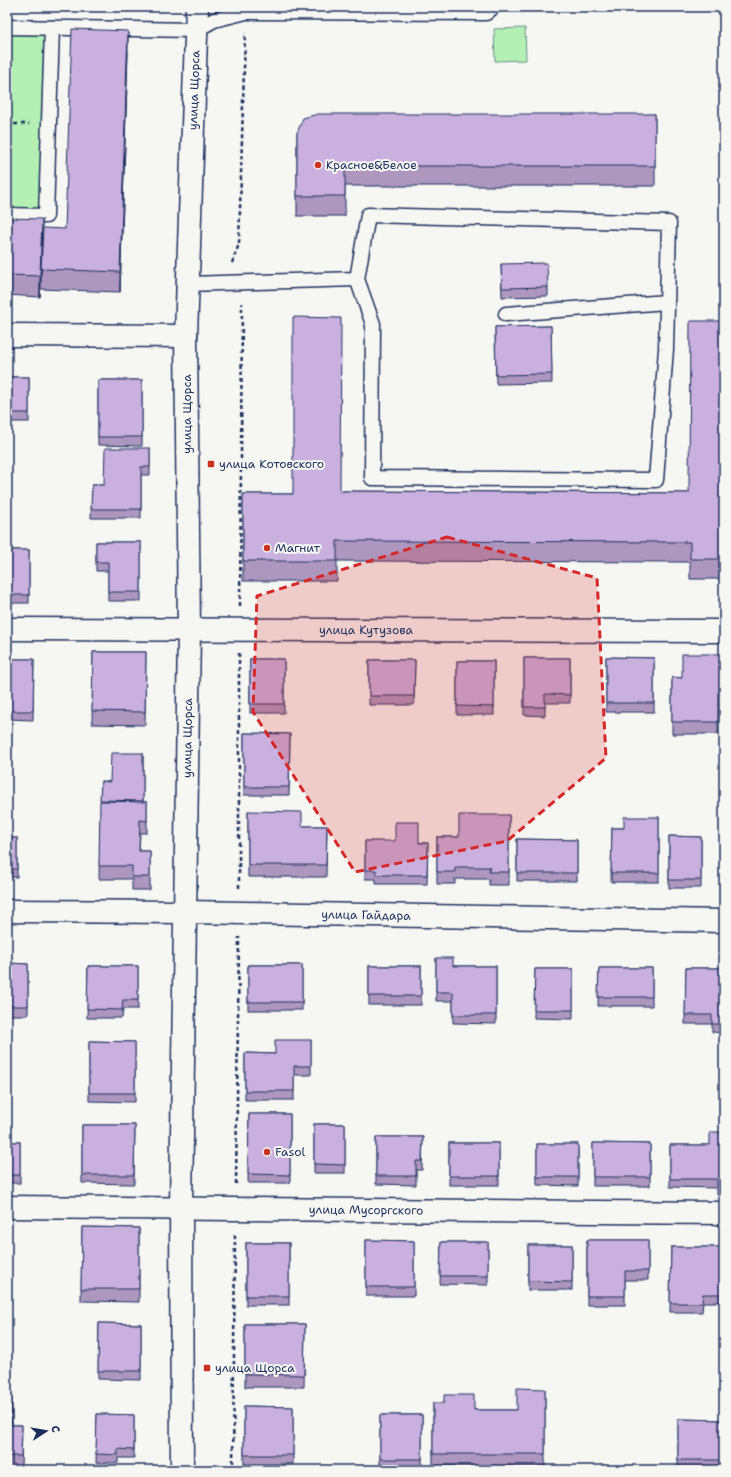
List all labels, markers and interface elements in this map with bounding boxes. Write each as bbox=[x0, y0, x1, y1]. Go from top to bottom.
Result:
street label: улица Щорса bbox=[185, 50, 204, 130]
place label: Красное&Белое bbox=[326, 157, 417, 173]
marker: Красное&Белое bbox=[313, 160, 323, 170]
street label: улица Щорса bbox=[179, 374, 195, 454]
place label: улица Котовского bbox=[219, 456, 324, 472]
marker: улица Котовского bbox=[206, 459, 216, 469]
place label: Магнит bbox=[275, 540, 321, 556]
marker: Магнит bbox=[262, 543, 272, 553]
street label: улица Кутузова bbox=[319, 622, 414, 638]
street label: улица Щорса bbox=[179, 698, 196, 778]
street label: улица Гайдара bbox=[321, 906, 411, 924]
place label: Fasol bbox=[275, 1144, 306, 1160]
marker: Fasol bbox=[262, 1147, 272, 1157]
street label: улица Мусоргского bbox=[309, 1202, 423, 1218]
place label: улица Щорса bbox=[215, 1360, 295, 1376]
marker: улица Щорса bbox=[202, 1363, 212, 1373]
north arrow bbox=[26, 1411, 66, 1451]
text: С bbox=[47, 1424, 63, 1434]

